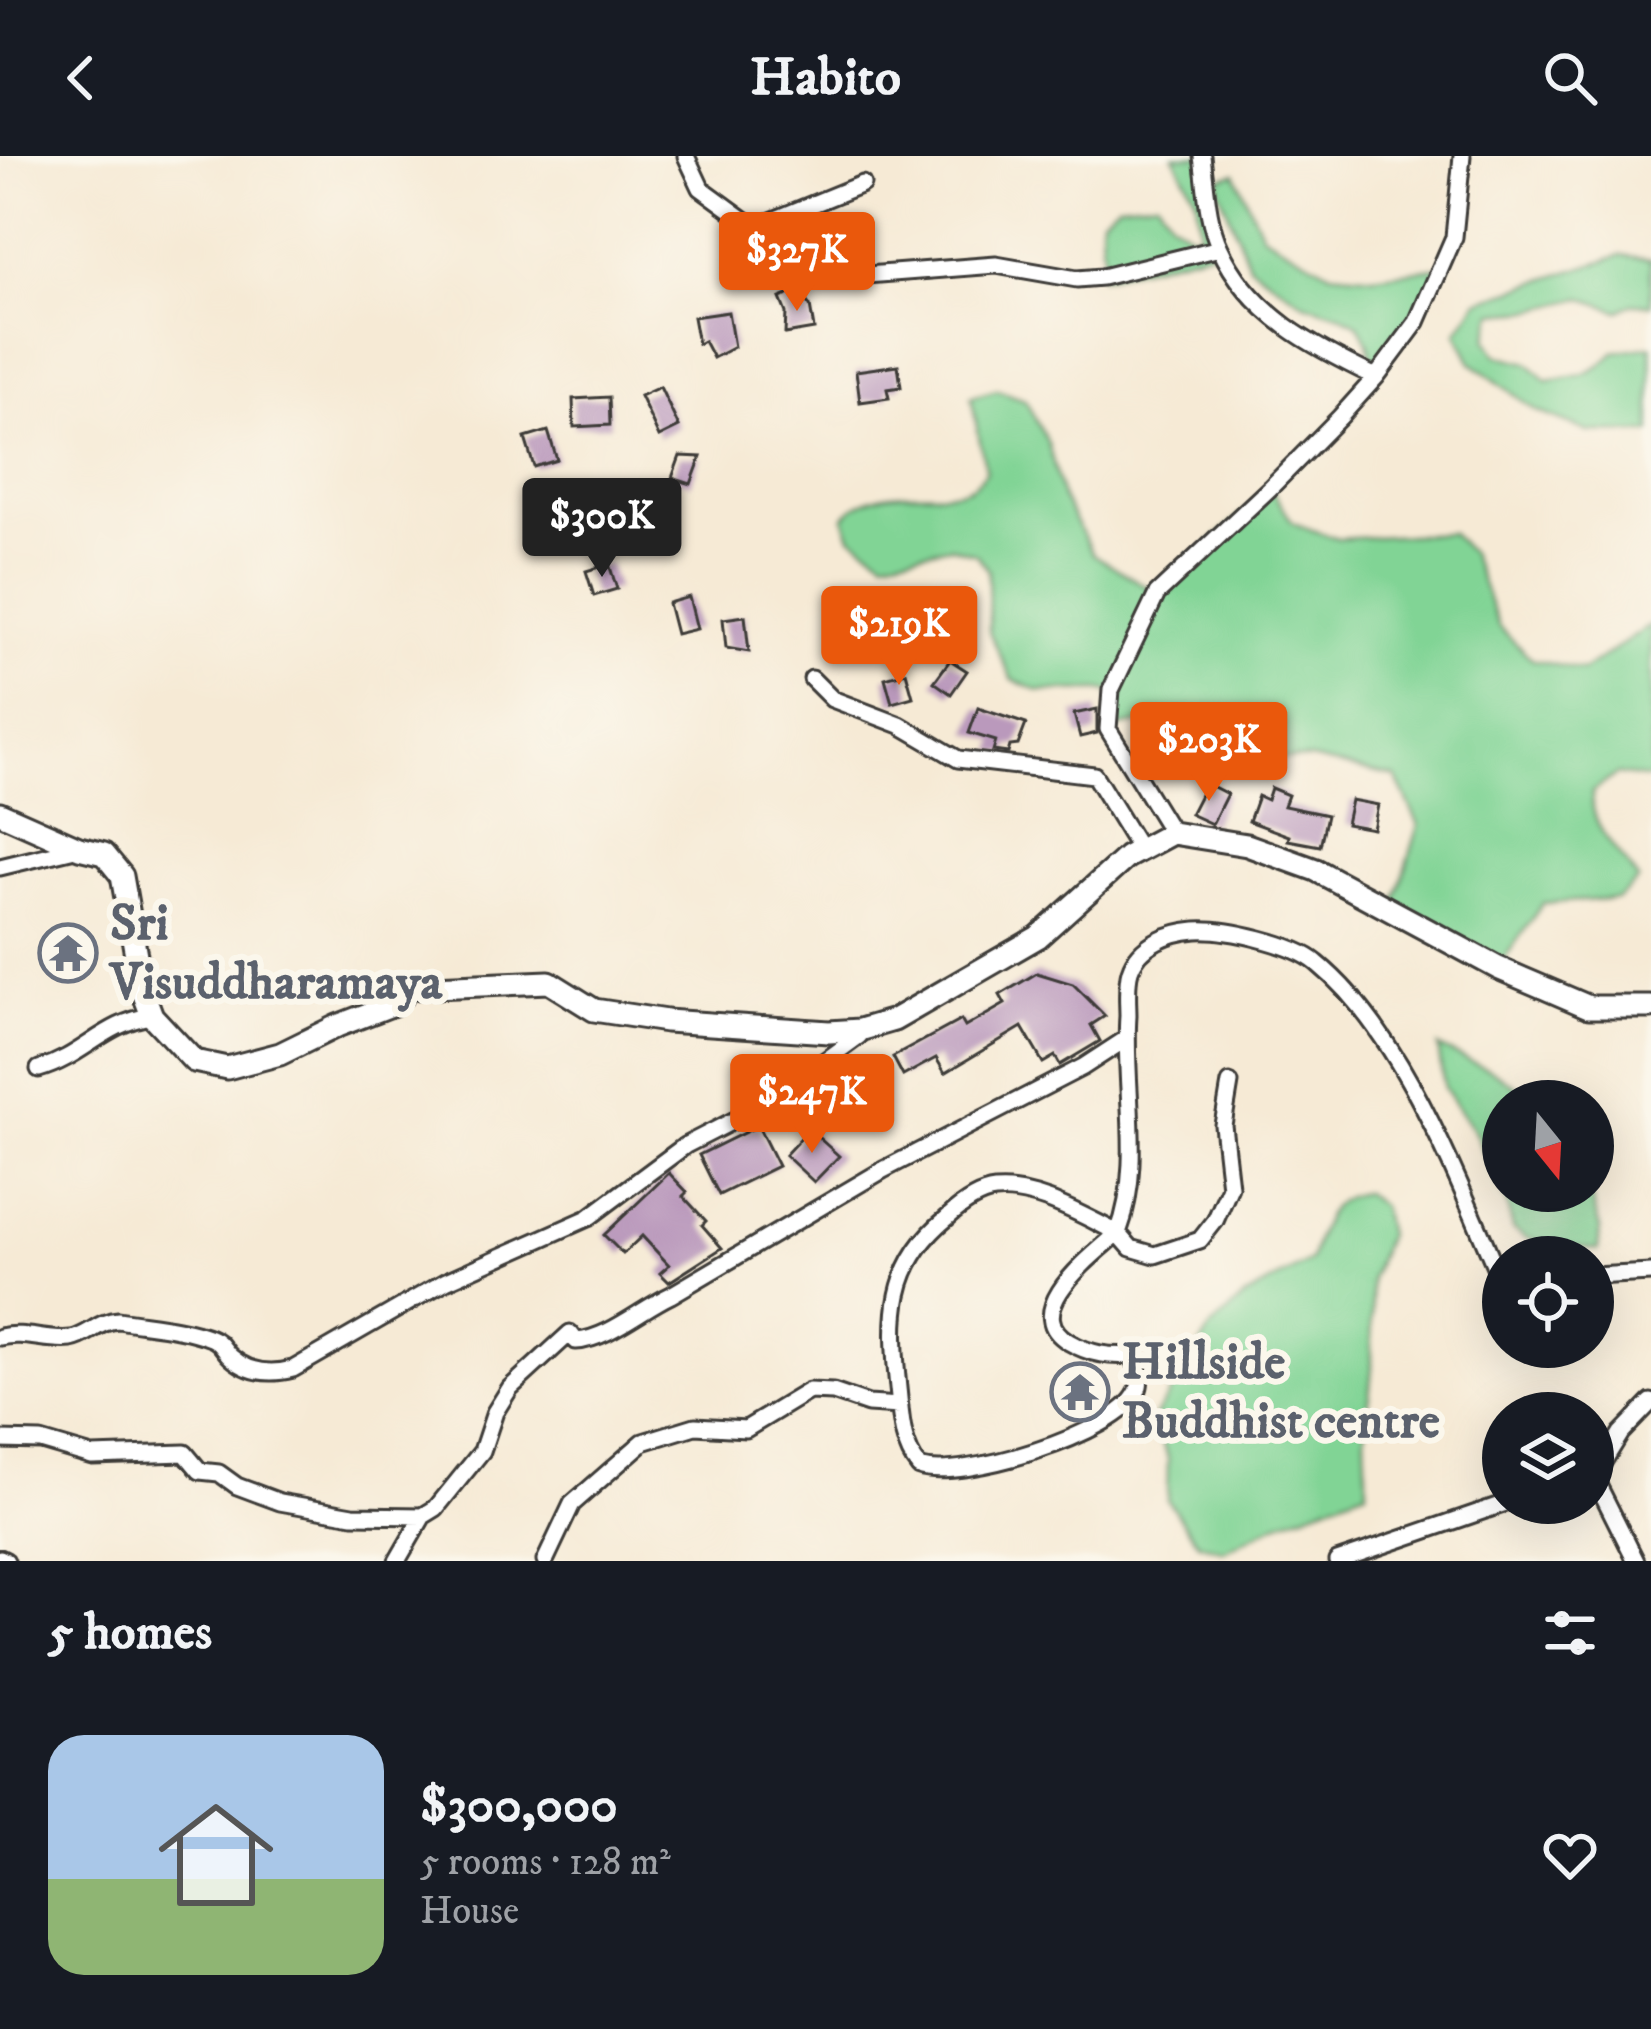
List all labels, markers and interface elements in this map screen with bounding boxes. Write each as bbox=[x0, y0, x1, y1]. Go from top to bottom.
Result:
icon: back bbox=[48, 45, 114, 111]
text: Habito bbox=[750, 45, 901, 112]
icon: search bbox=[1537, 45, 1603, 111]
pin: $327K bbox=[713, 212, 881, 314]
text: $327K bbox=[746, 226, 848, 275]
pin: $300K bbox=[518, 478, 686, 580]
text: $300K bbox=[549, 492, 655, 541]
pin: $219K bbox=[815, 586, 983, 688]
text: $219K bbox=[848, 600, 950, 649]
pin: $203K bbox=[1125, 702, 1293, 804]
text: $203K bbox=[1157, 716, 1261, 765]
place label: Sri Visuddharamaya bbox=[108, 892, 444, 1015]
temple icon: Sri Visuddharamaya bbox=[37, 922, 99, 984]
pin: $247K bbox=[728, 1054, 896, 1156]
text: $247K bbox=[757, 1068, 867, 1117]
north arrow bbox=[1482, 1080, 1614, 1212]
map controls bbox=[1482, 1080, 1614, 1524]
button: locate bbox=[1482, 1236, 1614, 1368]
place label: Hillside Buddhist centre bbox=[1122, 1331, 1440, 1454]
temple icon: Hillside Buddhist centre bbox=[1049, 1361, 1111, 1423]
button: layers bbox=[1482, 1392, 1614, 1524]
icon: filters bbox=[1537, 1600, 1603, 1666]
text: 5 homes bbox=[48, 1601, 212, 1665]
text: $300,000 bbox=[420, 1774, 618, 1838]
icon: home bbox=[144, 1783, 288, 1927]
icon: heart bbox=[1537, 1822, 1603, 1888]
text: 5 rooms · 128 m² bbox=[420, 1838, 671, 1887]
text: House bbox=[420, 1887, 519, 1936]

